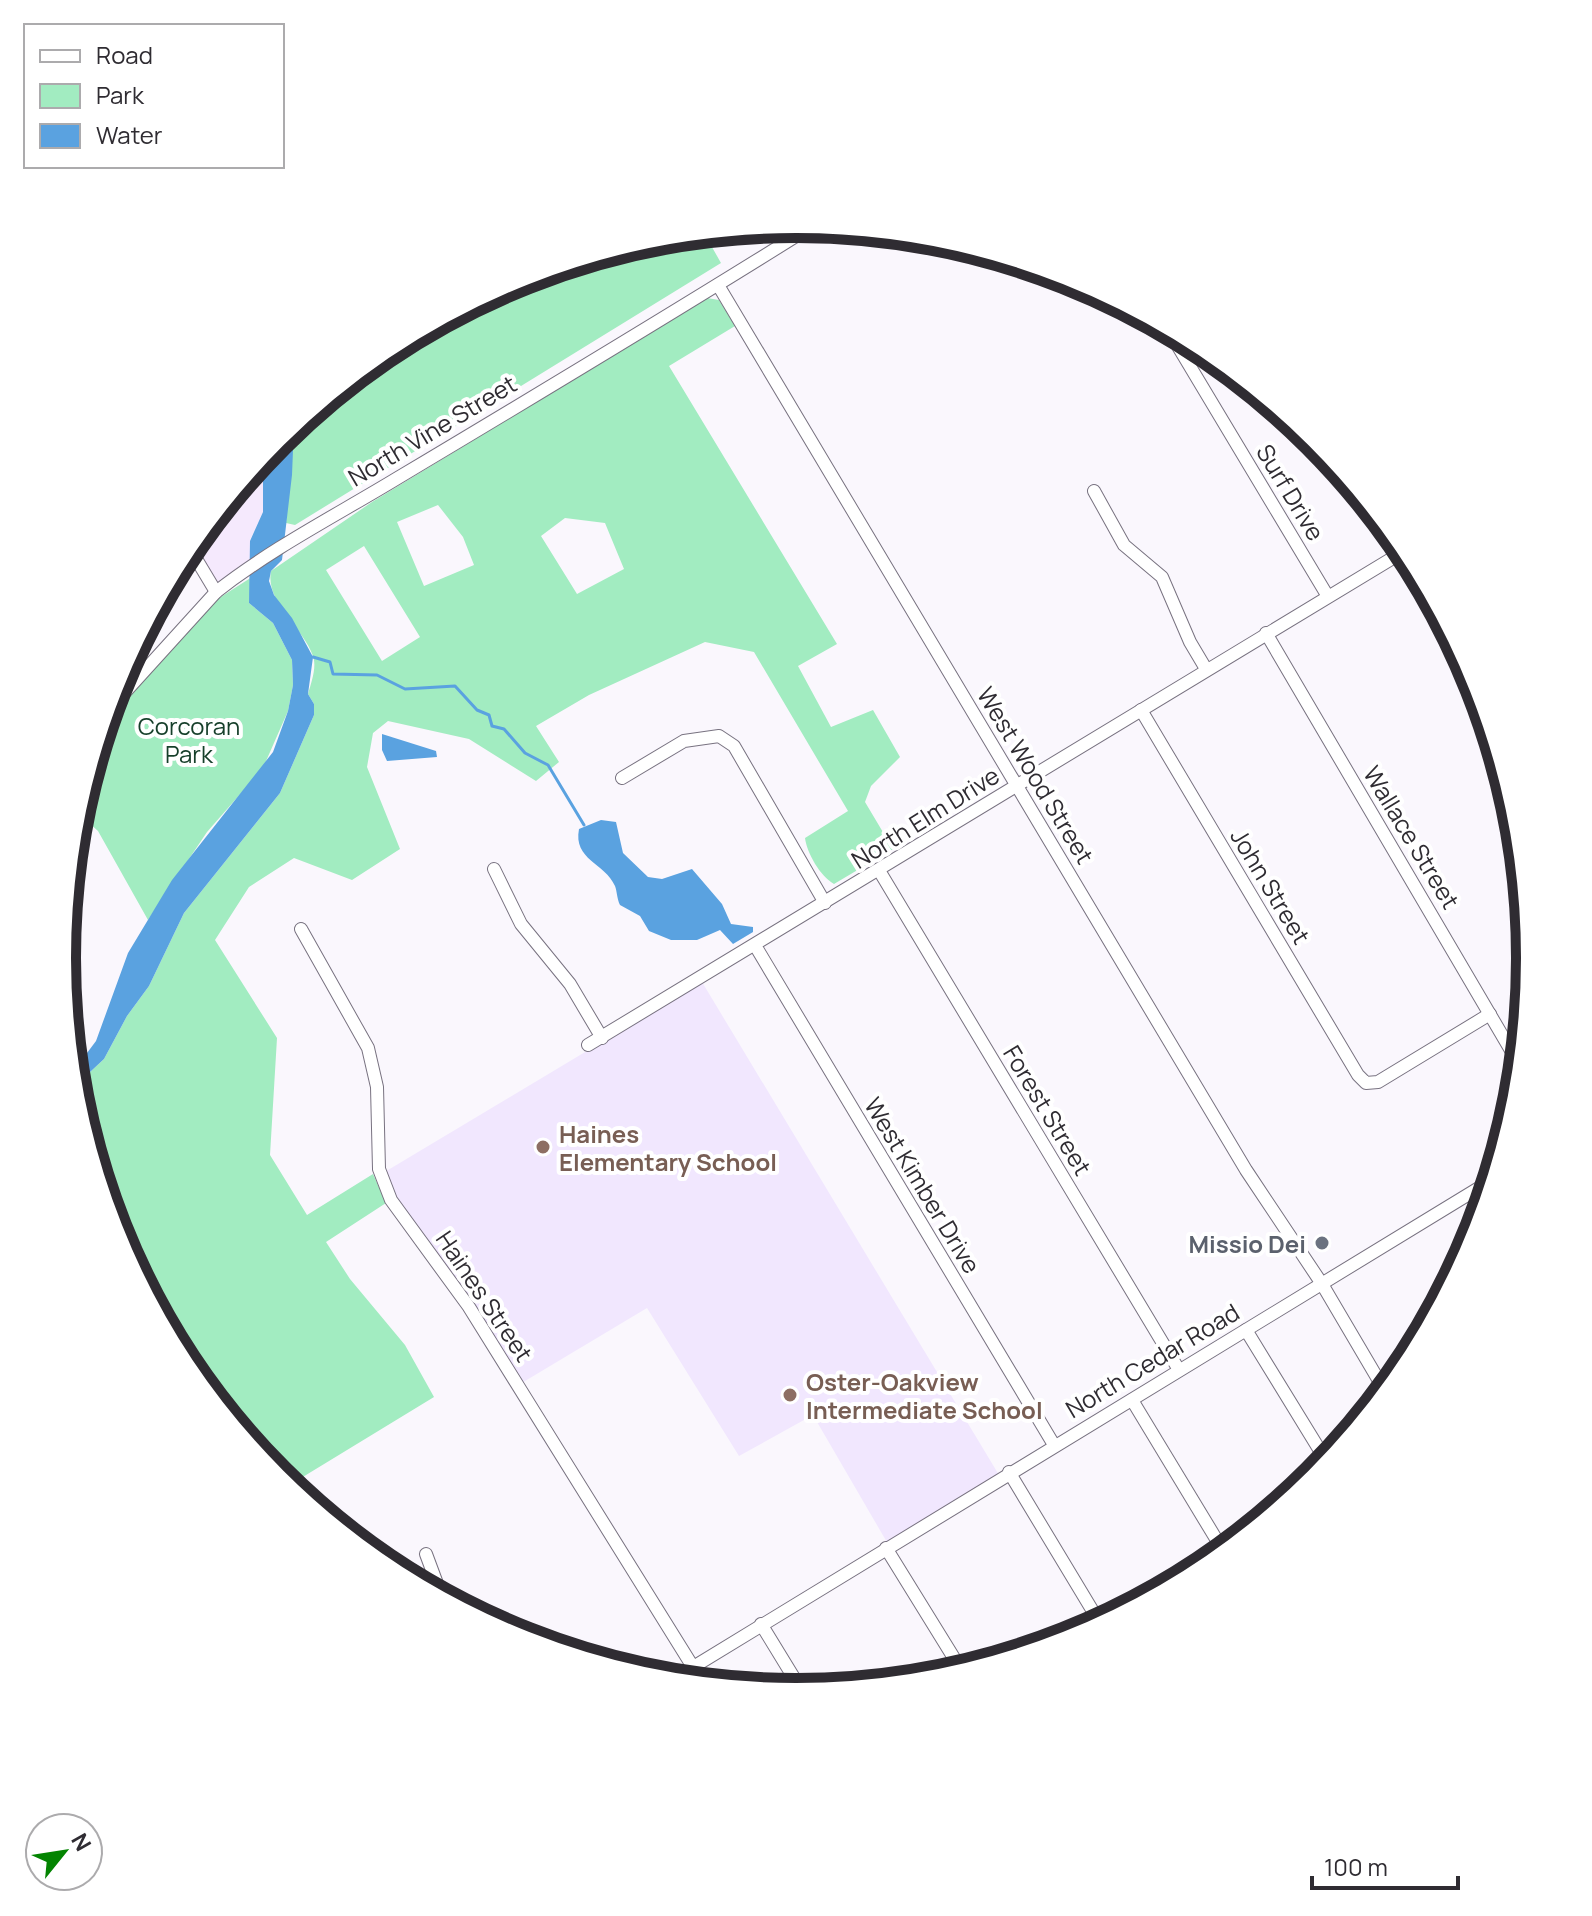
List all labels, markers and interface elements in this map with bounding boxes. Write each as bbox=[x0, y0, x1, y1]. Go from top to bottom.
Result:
legend bbox=[24, 24, 284, 168]
text: Road bbox=[96, 38, 153, 71]
text: Park bbox=[96, 78, 145, 111]
text: Water bbox=[96, 118, 163, 151]
street label: North Vine Street bbox=[342, 367, 522, 493]
street label: Surf Drive bbox=[1249, 438, 1333, 546]
street label: West Wood Street bbox=[970, 680, 1102, 870]
park label: Corcoran Park bbox=[138, 709, 240, 770]
street label: North Elm Drive bbox=[845, 758, 1005, 876]
street label: Wallace Street bbox=[1356, 759, 1468, 915]
street label: John Street bbox=[1224, 822, 1318, 950]
street label: Forest Street bbox=[996, 1039, 1100, 1181]
street label: West Kimber Drive bbox=[857, 1091, 989, 1279]
place label: Haines Elementary School bbox=[559, 1117, 777, 1178]
marker: Haines Elementary School bbox=[534, 1138, 552, 1156]
street label: Haines Street bbox=[429, 1224, 541, 1368]
place label: Missio Dei bbox=[1188, 1227, 1306, 1260]
marker: Missio Dei bbox=[1313, 1234, 1331, 1252]
street label: North Cedar Road bbox=[1059, 1295, 1245, 1425]
place label: Oster-Oakview Intermediate School bbox=[806, 1365, 1043, 1426]
marker: Oster-Oakview Intermediate School bbox=[781, 1386, 799, 1404]
north arrow bbox=[24, 1812, 104, 1892]
text: N bbox=[64, 1828, 98, 1856]
scale bar bbox=[1312, 1840, 1458, 1890]
text: 100 m bbox=[1324, 1850, 1388, 1883]

